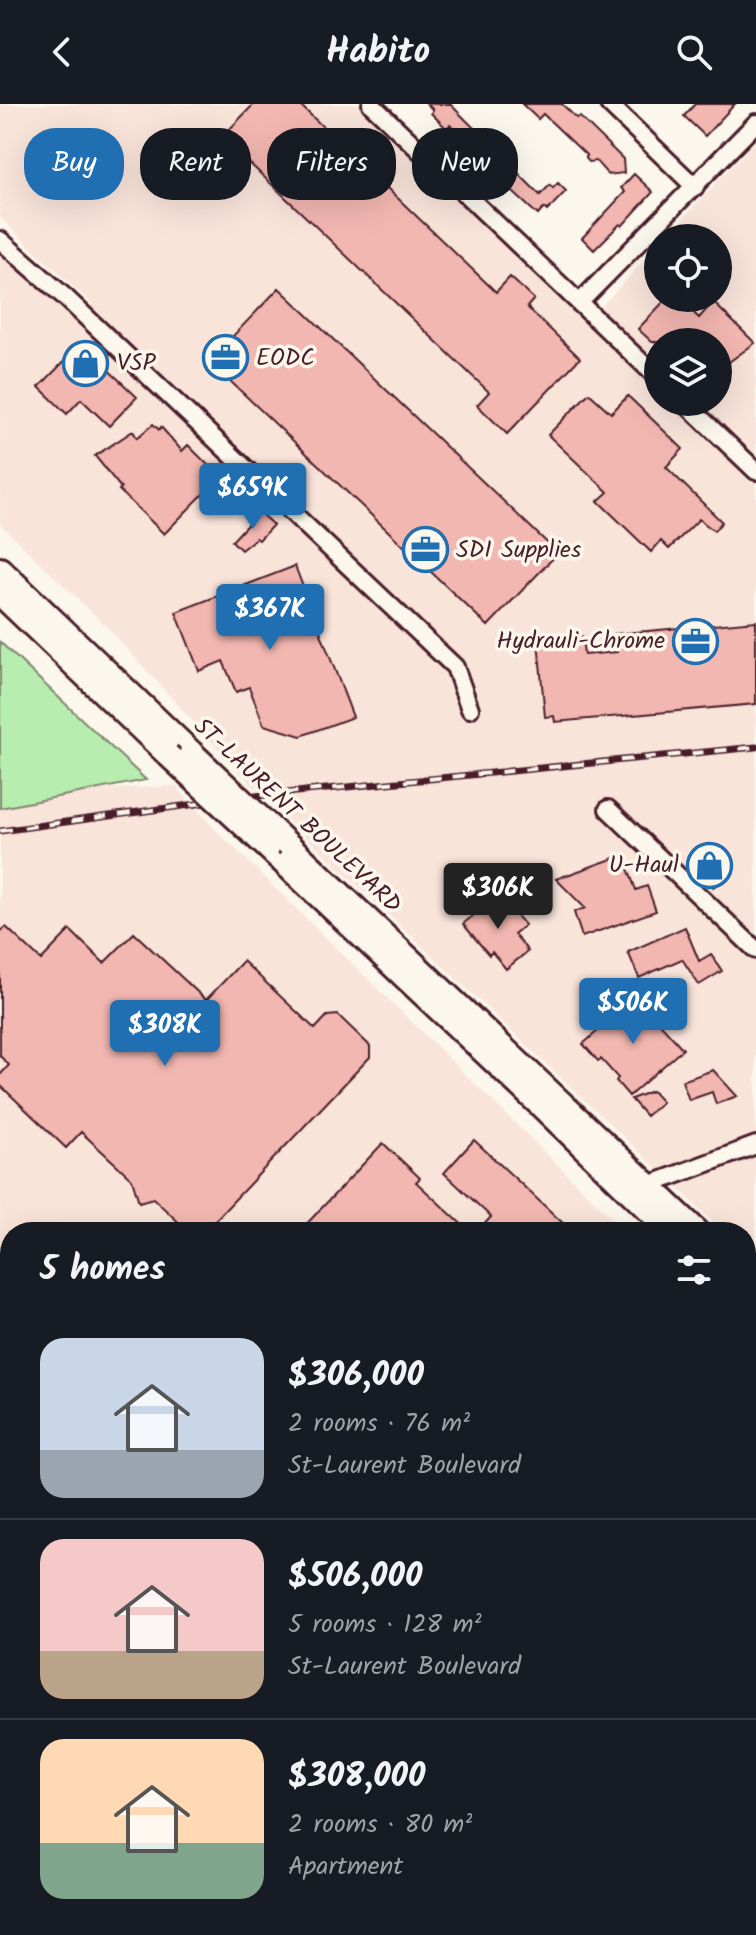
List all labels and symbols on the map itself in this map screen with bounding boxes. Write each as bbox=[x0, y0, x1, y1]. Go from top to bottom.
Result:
office icon: EODC bbox=[201, 334, 249, 382]
shop icon: VSP bbox=[62, 339, 110, 387]
place label: EODC bbox=[256, 339, 315, 378]
place label: VSP bbox=[117, 344, 157, 383]
pin: $659K bbox=[197, 463, 309, 531]
office icon: SDI Supplies bbox=[401, 526, 449, 574]
place label: SDI Supplies bbox=[456, 531, 581, 570]
pin: $367K bbox=[214, 584, 326, 652]
office icon: Hydrauli-Chrome bbox=[672, 617, 720, 665]
place label: Hydrauli-Chrome bbox=[496, 622, 665, 661]
street label: ST-LAURENT BOULEVARD bbox=[184, 708, 410, 924]
shop icon: U-Haul bbox=[686, 841, 734, 889]
place label: U-Haul bbox=[609, 846, 679, 885]
pin: $306K bbox=[442, 863, 554, 931]
pin: $506K bbox=[577, 978, 689, 1046]
pin: $308K bbox=[109, 1000, 221, 1068]

